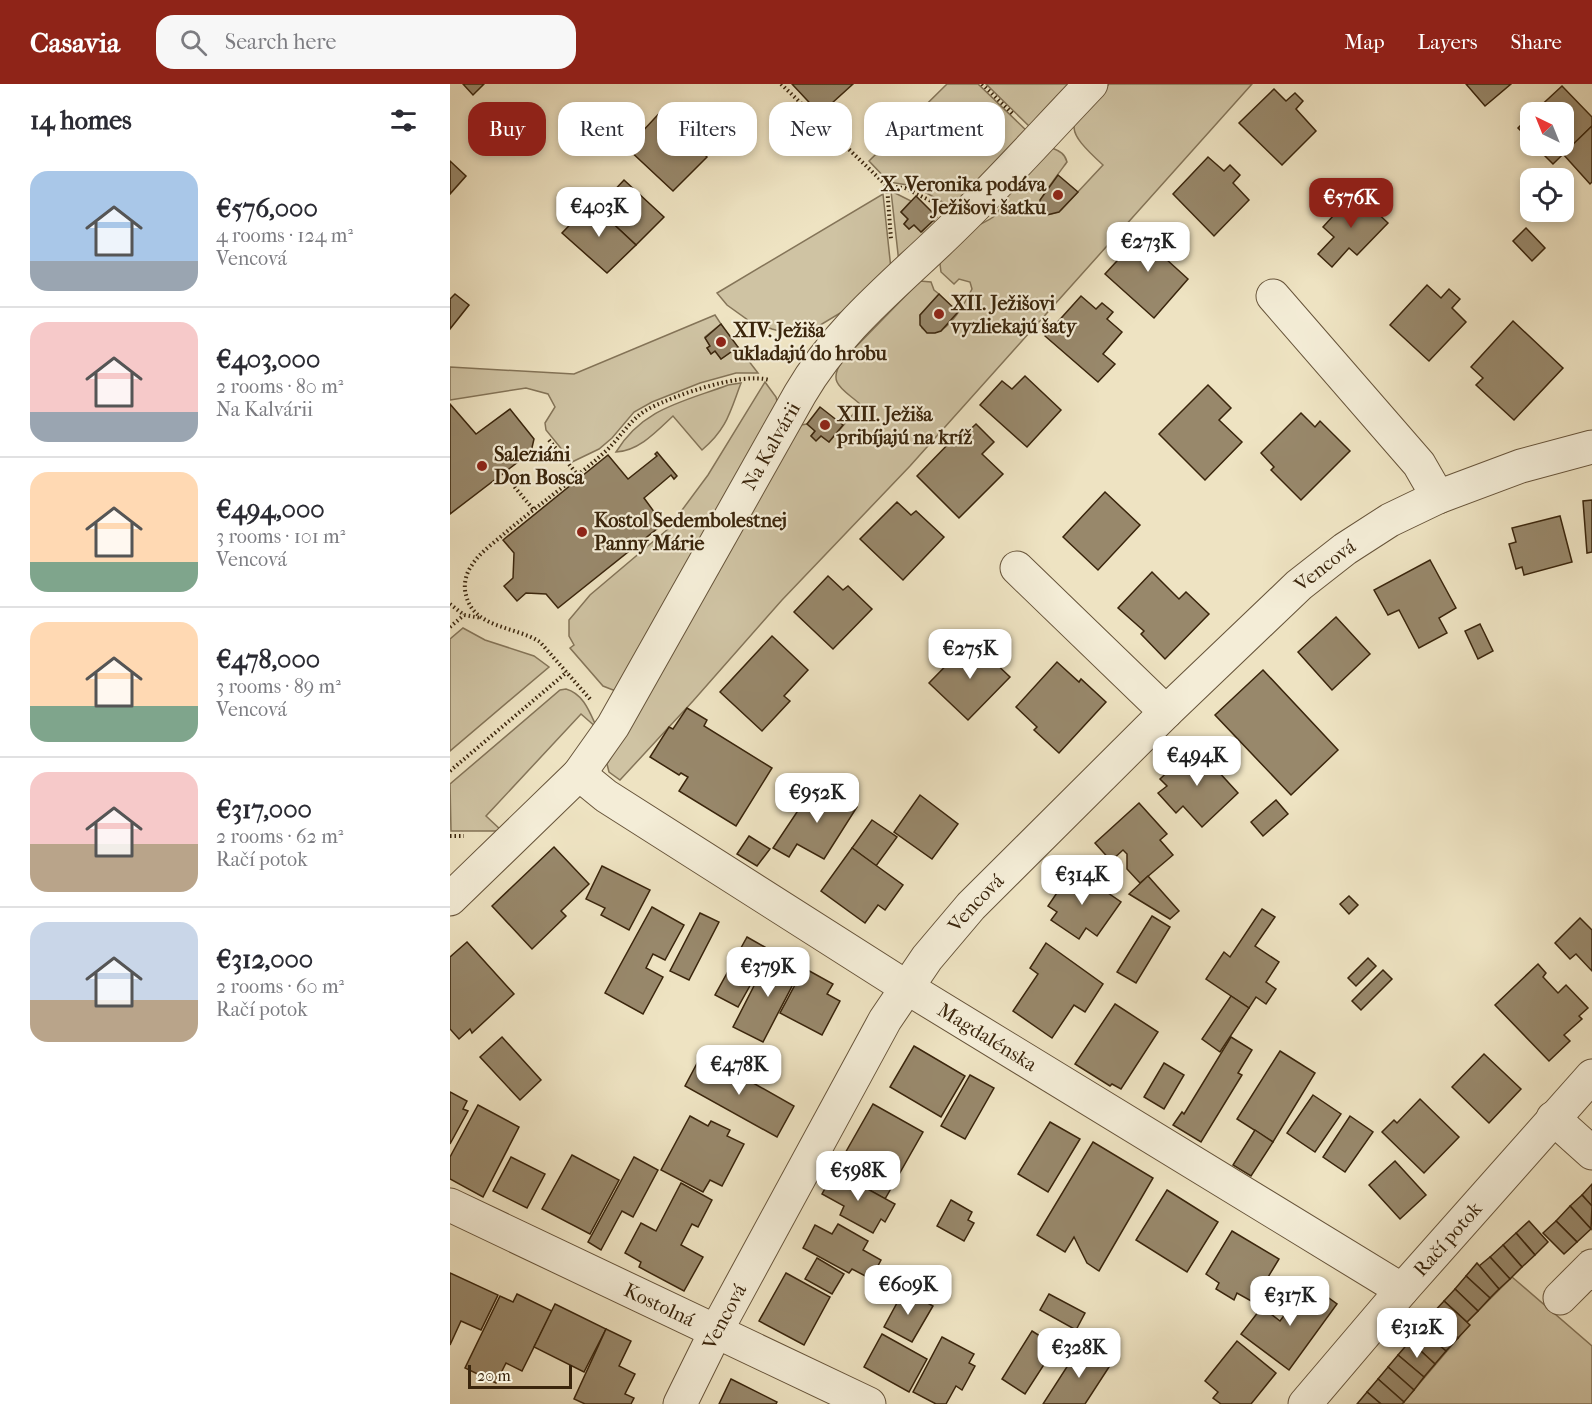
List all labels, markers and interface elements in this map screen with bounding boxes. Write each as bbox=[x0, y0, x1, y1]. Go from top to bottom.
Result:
search box bbox=[156, 15, 576, 69]
text: Casavia bbox=[30, 26, 120, 59]
icon: search bbox=[177, 26, 210, 59]
text: Search here bbox=[225, 29, 336, 55]
text: Map bbox=[1344, 30, 1385, 54]
text: Layers bbox=[1418, 30, 1477, 54]
text: Share bbox=[1510, 30, 1562, 54]
chip: Buy bbox=[468, 102, 546, 156]
chip: Rent bbox=[558, 102, 645, 156]
chip: Filters bbox=[657, 102, 757, 156]
chip: New bbox=[769, 102, 852, 156]
chip: Apartment bbox=[864, 102, 1005, 156]
north arrow bbox=[1520, 102, 1574, 156]
map controls bbox=[1520, 102, 1574, 222]
icon: filters bbox=[387, 104, 420, 137]
text: 14 homes bbox=[30, 105, 132, 136]
button: locate bbox=[1520, 168, 1574, 222]
place label: X. Veronika podáva Ježišovi šatku bbox=[880, 173, 1047, 219]
pin: €576K bbox=[1309, 178, 1393, 229]
text: €576K bbox=[1323, 186, 1379, 209]
pin: €403K bbox=[557, 187, 641, 238]
marker: X. Veronika podáva Ježišovi šatku bbox=[1051, 188, 1065, 202]
text: €576,000 bbox=[216, 193, 318, 224]
icon: home bbox=[78, 195, 150, 267]
text: €403K bbox=[570, 195, 628, 218]
pin: €273K bbox=[1106, 222, 1190, 273]
text: 4 rooms · 124 m² bbox=[216, 224, 353, 247]
text: €273K bbox=[1121, 230, 1175, 253]
text: Vencová bbox=[216, 247, 287, 270]
place label: XII. Ježišovi vyzliekajú šaty bbox=[950, 292, 1078, 338]
marker: XII. Ježišovi vyzliekajú šaty bbox=[932, 307, 946, 321]
place label: XIV. Ježiša ukladajú do hrobu bbox=[732, 319, 888, 365]
marker: XIV. Ježiša ukladajú do hrobu bbox=[714, 335, 728, 349]
text: €403,000 bbox=[216, 344, 320, 375]
icon: home bbox=[78, 346, 150, 418]
text: 2 rooms · 80 m² bbox=[216, 375, 343, 398]
text: Na Kalvárii bbox=[216, 398, 313, 421]
street label: Na Kalvárii bbox=[737, 398, 805, 494]
place label: XIII. Ježiša pribíjajú na kríž bbox=[836, 403, 972, 449]
marker: XIII. Ježiša pribíjajú na kríž bbox=[818, 418, 832, 432]
place label: Saleziáni Don Bosca bbox=[494, 443, 585, 489]
marker: Saleziáni Don Bosca bbox=[475, 459, 489, 473]
text: €494,000 bbox=[216, 494, 325, 525]
icon: home bbox=[78, 496, 150, 568]
place label: Kostol Sedembolestnej Panny Márie bbox=[594, 509, 787, 555]
text: 3 rooms · 101 m² bbox=[216, 525, 345, 548]
marker: Kostol Sedembolestnej Panny Márie bbox=[575, 525, 589, 539]
street label: Vencová bbox=[1289, 534, 1360, 596]
text: Vencová bbox=[216, 548, 287, 571]
pin: €275K bbox=[928, 629, 1012, 680]
text: €275K bbox=[943, 637, 998, 660]
text: €478,000 bbox=[216, 644, 320, 675]
icon: home bbox=[78, 646, 150, 718]
text: 3 rooms · 89 m² bbox=[216, 675, 341, 698]
text: Vencová bbox=[216, 698, 287, 721]
pin: €494K bbox=[1155, 736, 1239, 787]
text: €494K bbox=[1167, 744, 1227, 767]
pin: €952K bbox=[775, 773, 859, 824]
text: €952K bbox=[789, 781, 845, 804]
text: €317,000 bbox=[216, 794, 312, 825]
icon: home bbox=[78, 796, 150, 868]
text: 2 rooms · 62 m² bbox=[216, 825, 343, 848]
text: Račí potok bbox=[216, 848, 307, 871]
pin: €314K bbox=[1040, 855, 1124, 906]
text: €314K bbox=[1055, 863, 1109, 886]
street label: Vencová bbox=[942, 868, 1009, 937]
text: €312,000 bbox=[216, 944, 313, 975]
icon: home bbox=[78, 946, 150, 1018]
pin: €379K bbox=[726, 947, 810, 998]
text: €379K bbox=[741, 955, 795, 978]
text: 2 rooms · 60 m² bbox=[216, 975, 344, 998]
text: Račí potok bbox=[216, 998, 307, 1021]
street label: Magdalénska bbox=[934, 998, 1042, 1076]
pin: €478K bbox=[697, 1045, 781, 1096]
text: €478K bbox=[710, 1053, 768, 1076]
pin: €598K bbox=[816, 1151, 900, 1202]
text: €598K bbox=[830, 1159, 886, 1182]
street label: Račí potok bbox=[1408, 1197, 1487, 1281]
pin: €609K bbox=[866, 1265, 950, 1316]
text: €609K bbox=[879, 1273, 937, 1296]
pin: €317K bbox=[1248, 1276, 1332, 1327]
street label: Kostolná bbox=[621, 1278, 699, 1331]
street label: Vencová bbox=[697, 1279, 751, 1354]
text: €317K bbox=[1264, 1284, 1316, 1307]
pin: €312K bbox=[1375, 1308, 1459, 1359]
text: €312K bbox=[1391, 1316, 1443, 1339]
pin: €328K bbox=[1037, 1328, 1121, 1379]
text: €328K bbox=[1052, 1336, 1106, 1359]
scale bar bbox=[468, 1362, 572, 1390]
text: 20 m bbox=[477, 1366, 511, 1385]

